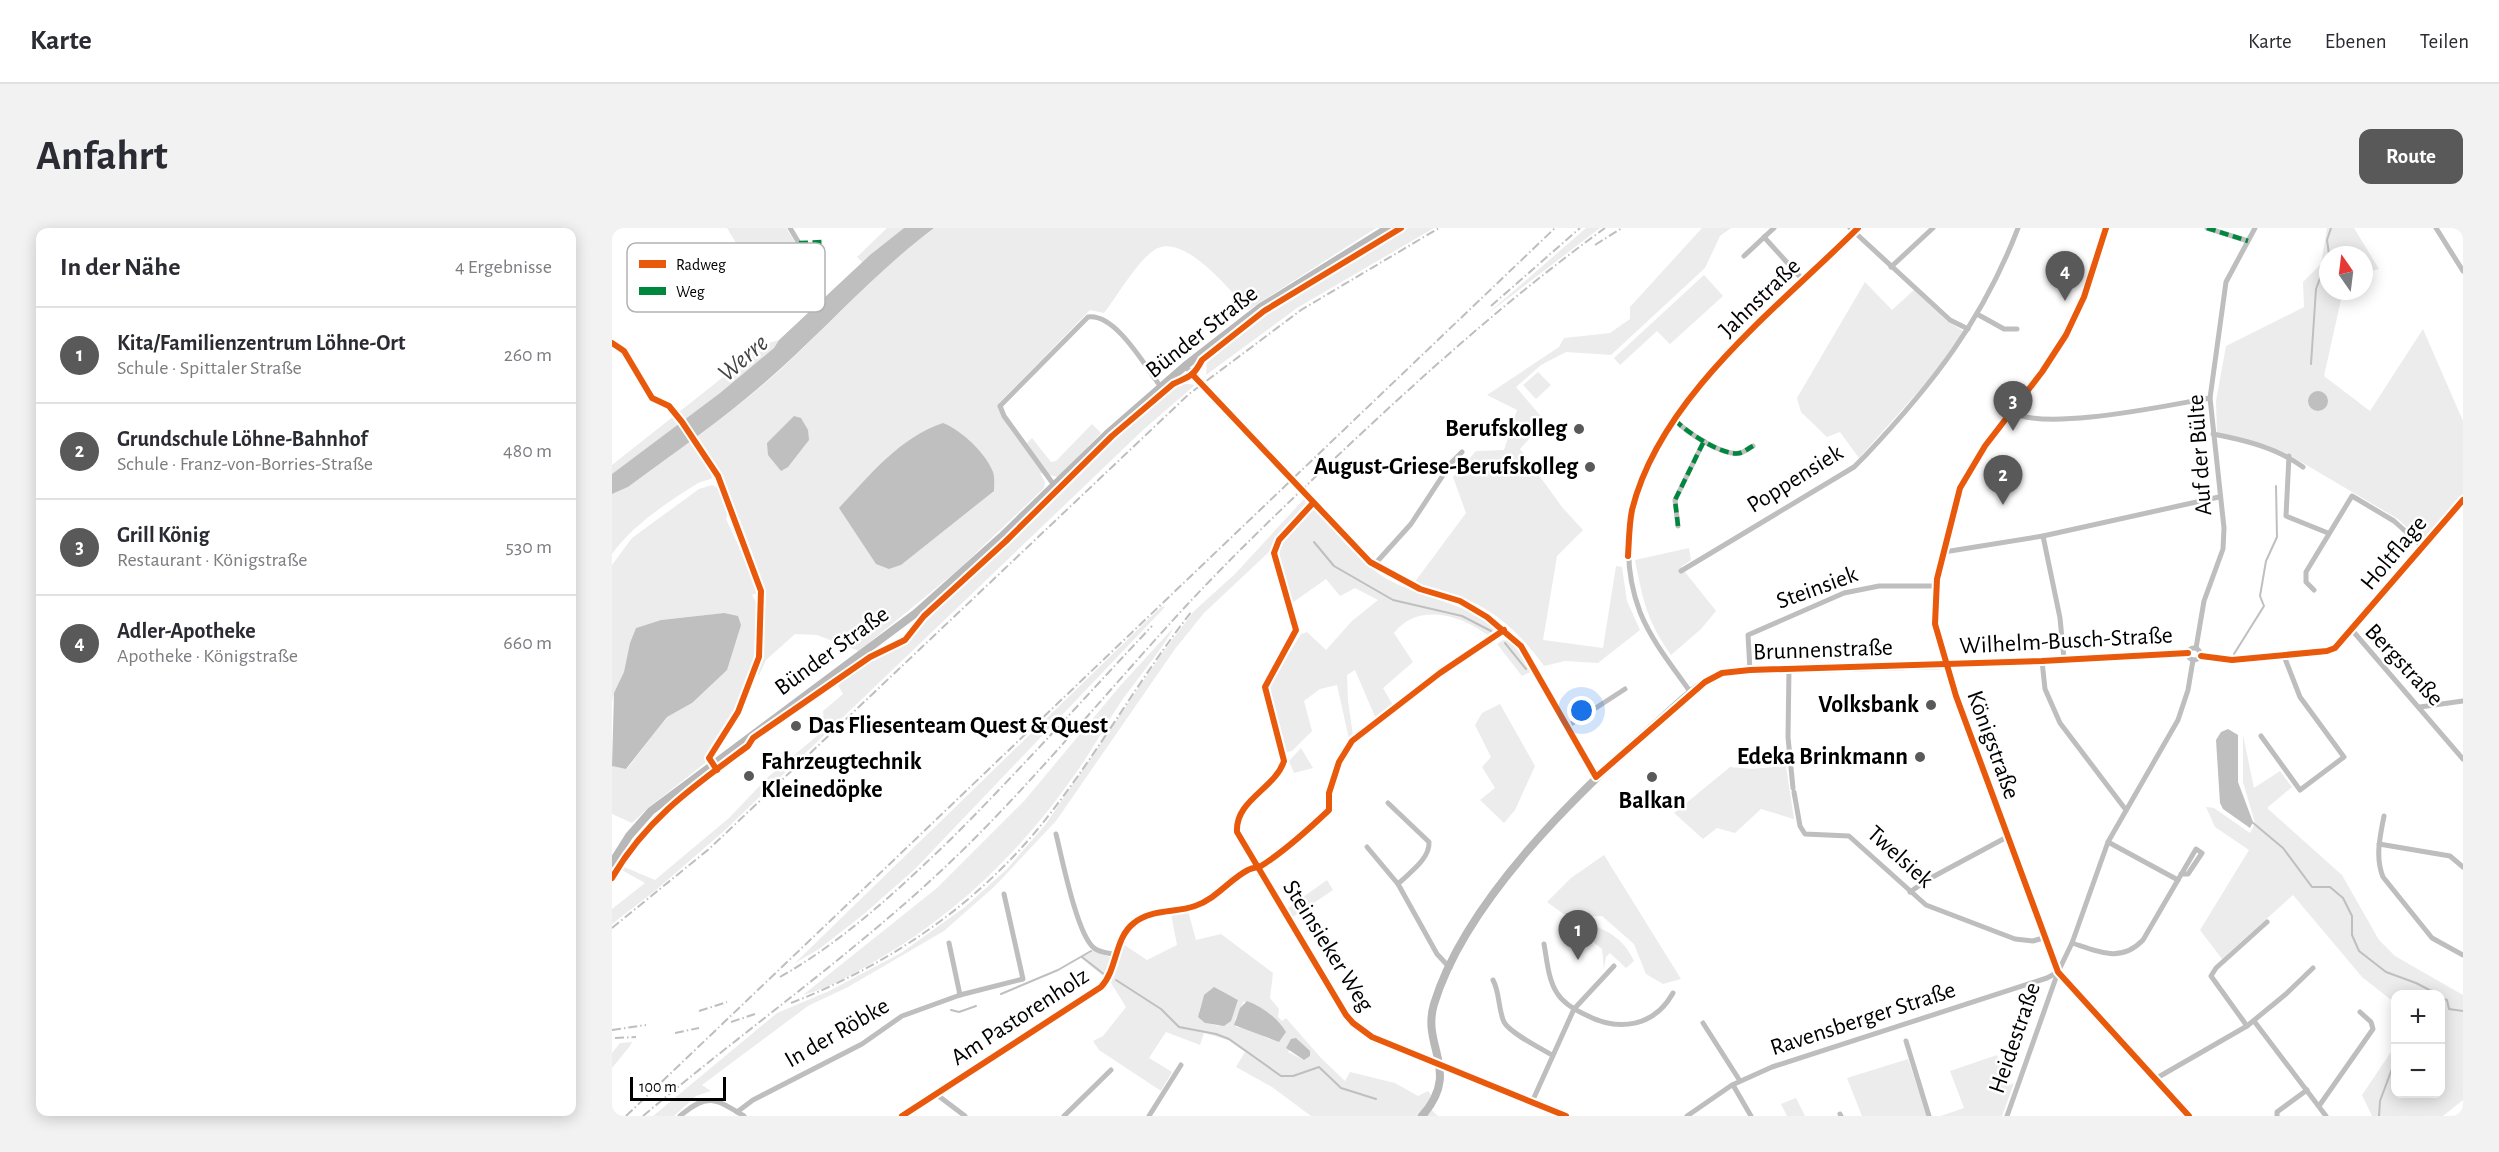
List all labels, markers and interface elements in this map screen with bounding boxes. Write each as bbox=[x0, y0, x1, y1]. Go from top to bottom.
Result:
text: Karte bbox=[30, 27, 92, 55]
text: Karte bbox=[2248, 31, 2292, 52]
text: Ebenen bbox=[2325, 31, 2387, 52]
text: Teilen bbox=[2420, 31, 2469, 52]
button: Route bbox=[2359, 129, 2463, 184]
text: Anfahrt bbox=[36, 135, 168, 177]
legend bbox=[627, 243, 825, 312]
north arrow bbox=[2319, 246, 2373, 300]
pin: 4 bbox=[2046, 251, 2084, 301]
text: In der Nähe bbox=[60, 254, 180, 280]
street label: Jahnstraße bbox=[1715, 254, 1805, 342]
text: 4 Ergebnisse bbox=[455, 257, 552, 277]
text: Radweg bbox=[676, 257, 726, 273]
street label: Bünder Straße bbox=[1142, 281, 1262, 383]
text: Weg bbox=[676, 284, 705, 300]
water label: Werre bbox=[713, 329, 773, 387]
text: Kita/Familienzentrum Löhne-Ort bbox=[117, 332, 405, 354]
text: 1 bbox=[76, 345, 83, 365]
text: 260 m bbox=[504, 345, 552, 365]
text: Schule · Spittaler Straße bbox=[117, 358, 302, 378]
pin: 3 bbox=[1994, 382, 2032, 431]
street label: Auf der Bülte bbox=[2184, 394, 2216, 516]
place label: Berufskolleg bbox=[1445, 417, 1568, 441]
marker: Berufskolleg bbox=[1572, 422, 1586, 436]
text: Grundschule Löhne-Bahnhof bbox=[117, 428, 367, 450]
street label: Poppensiek bbox=[1743, 440, 1847, 518]
text: 2 bbox=[75, 441, 84, 461]
text: 480 m bbox=[503, 441, 552, 461]
text: Schule · Franz-von-Borries-Straße bbox=[117, 454, 373, 474]
place label: August-Griese-Berufskolleg bbox=[1314, 455, 1579, 479]
pin: 2 bbox=[1984, 456, 2022, 505]
marker: August-Griese-Berufskolleg bbox=[1583, 460, 1597, 474]
street label: Holtflage bbox=[2356, 511, 2432, 595]
text: Grill König bbox=[117, 524, 210, 546]
text: 3 bbox=[75, 537, 84, 557]
text: 530 m bbox=[506, 537, 552, 557]
text: Restaurant · Königstraße bbox=[117, 550, 307, 570]
street label: Steinsiek bbox=[1773, 562, 1861, 614]
street label: Bünder Straße bbox=[771, 602, 893, 700]
street label: Bergstraße bbox=[2360, 619, 2448, 711]
text: Adler-Apotheke bbox=[117, 620, 256, 642]
street label: Wilhelm-Busch-Straße bbox=[1959, 623, 2173, 659]
text: 4 bbox=[74, 633, 85, 653]
text: 660 m bbox=[503, 633, 552, 653]
street label: Brunnenstraße bbox=[1753, 636, 1893, 664]
text: Apotheke · Königstraße bbox=[117, 646, 298, 666]
street label: Königstraße bbox=[1962, 688, 2024, 802]
place label: Volksbank bbox=[1818, 693, 1919, 717]
your location bbox=[1567, 696, 1596, 725]
marker: Volksbank bbox=[1924, 698, 1938, 712]
place label: Das Fliesenteam Quest & Quest bbox=[808, 714, 1108, 738]
marker: Das Fliesenteam Quest & Quest bbox=[789, 719, 803, 733]
place label: Edeka Brinkmann bbox=[1737, 745, 1908, 769]
place label: Fahrzeugtechnik Kleinedöpke bbox=[761, 750, 922, 802]
marker: Edeka Brinkmann bbox=[1913, 750, 1927, 764]
marker: Fahrzeugtechnik Kleinedöpke bbox=[742, 769, 756, 783]
marker: Balkan bbox=[1645, 770, 1659, 784]
place label: Balkan bbox=[1618, 789, 1686, 813]
street label: Twelsiek bbox=[1862, 821, 1938, 893]
street label: Steinsieker Weg bbox=[1278, 876, 1378, 1016]
pin: 1 bbox=[1558, 910, 1598, 960]
street label: Am Pastorenholz bbox=[947, 964, 1093, 1070]
street label: Ravensberger Straße bbox=[1767, 978, 1959, 1060]
street label: Heidestraße bbox=[1985, 979, 2045, 1097]
map controls bbox=[2391, 990, 2445, 1098]
button: + bbox=[2391, 990, 2445, 1044]
street label: In der Röbke bbox=[781, 994, 893, 1072]
button: − bbox=[2391, 1044, 2445, 1098]
scale bar bbox=[630, 1074, 726, 1102]
text: 100 m bbox=[639, 1079, 677, 1095]

